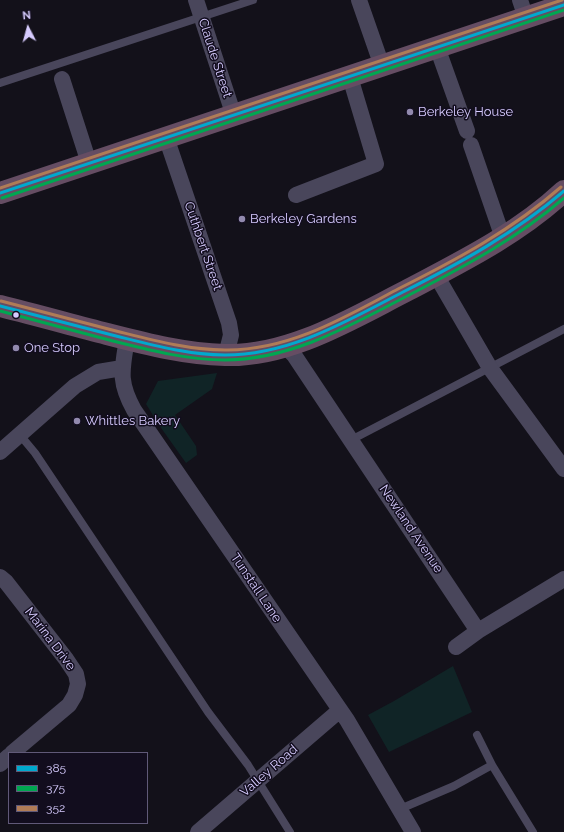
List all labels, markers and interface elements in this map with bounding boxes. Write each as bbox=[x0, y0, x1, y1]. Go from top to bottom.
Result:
north arrow bbox=[8, 8, 48, 48]
text: N bbox=[22, 9, 32, 22]
street label: Claude Street bbox=[195, 16, 235, 100]
place label: Berkeley House bbox=[418, 104, 513, 120]
marker: Berkeley House bbox=[405, 107, 415, 117]
street label: Cuthbert Street bbox=[181, 200, 225, 292]
place label: Berkeley Gardens bbox=[250, 211, 357, 227]
marker: Berkeley Gardens bbox=[237, 214, 247, 224]
unlabelled marker bbox=[11, 310, 21, 320]
place label: One Stop bbox=[24, 340, 80, 356]
marker: One Stop bbox=[11, 343, 21, 353]
place label: Whittles Bakery bbox=[85, 413, 180, 429]
marker: Whittles Bakery bbox=[72, 416, 82, 426]
street label: Newland Avenue bbox=[376, 482, 446, 576]
street label: Tunstall Lane bbox=[227, 550, 285, 626]
street label: Marina Drive bbox=[21, 604, 79, 674]
street label: Valley Road bbox=[237, 742, 301, 800]
legend bbox=[8, 752, 148, 824]
text: 385 bbox=[46, 761, 66, 775]
text: 375 bbox=[46, 781, 65, 795]
text: 352 bbox=[46, 801, 65, 815]

